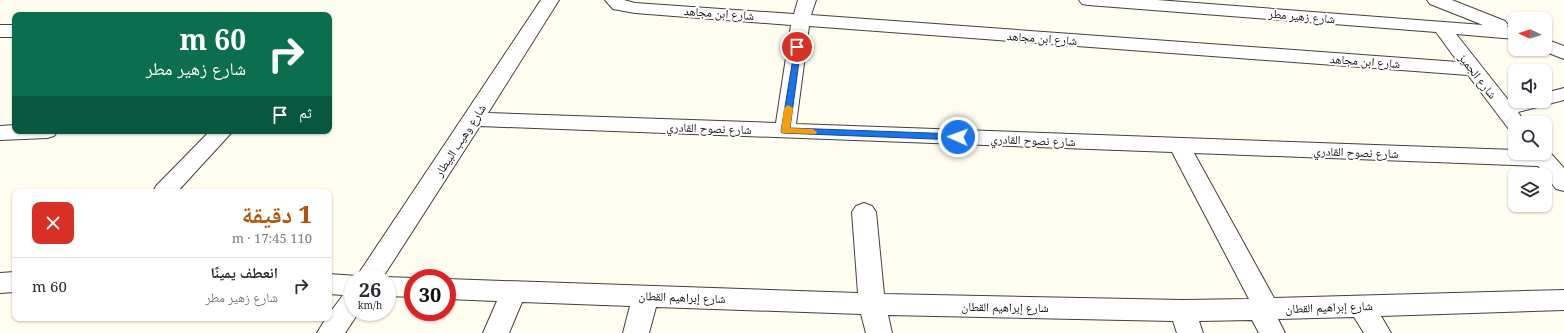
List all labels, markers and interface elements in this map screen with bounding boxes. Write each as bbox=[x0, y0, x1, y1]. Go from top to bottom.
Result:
street label: شارع ابن مجاهد bbox=[683, 2, 755, 24]
street label: شارع زهير مطر bbox=[1267, 5, 1336, 27]
north arrow bbox=[1508, 12, 1552, 56]
map controls bbox=[1508, 12, 1552, 212]
text: 60 m bbox=[179, 20, 246, 58]
street label: شارع ابن مجاهد bbox=[1006, 27, 1078, 49]
icon: right bbox=[260, 28, 312, 80]
pin bbox=[780, 30, 814, 64]
icon: arrive bbox=[786, 36, 808, 58]
street label: شارع الجميز bbox=[1454, 49, 1501, 102]
street label: شارع ابن مجاهد bbox=[1329, 50, 1401, 72]
text: شارع زهير مطر bbox=[146, 56, 246, 80]
button: sound bbox=[1508, 64, 1552, 108]
street label: شارع وهيب البيطار bbox=[430, 100, 490, 180]
text: ثم bbox=[299, 102, 312, 122]
icon: arrive bbox=[269, 104, 291, 126]
position arrow bbox=[937, 116, 979, 158]
button: search bbox=[1508, 116, 1552, 160]
street label: شارع نصوح القادري bbox=[666, 118, 752, 140]
street label: شارع نصوح القادري bbox=[990, 130, 1076, 152]
street label: شارع نصوح القادري bbox=[1313, 142, 1399, 164]
button: layers bbox=[1508, 168, 1552, 212]
text: 1 دقيقة bbox=[242, 197, 312, 230]
button: close bbox=[32, 202, 74, 244]
text: 110 m · 17:45 bbox=[232, 229, 312, 247]
text: انعطف يمينًا bbox=[210, 262, 278, 282]
speed limit sign: 30 bbox=[404, 269, 456, 321]
icon: right bbox=[290, 275, 312, 297]
text: 60 m bbox=[32, 276, 67, 296]
text: 26 bbox=[359, 276, 381, 303]
street label: شارع إبراهيم القطان bbox=[638, 287, 726, 307]
text: شارع زهير مطر bbox=[206, 288, 278, 306]
street label: شارع إبراهيم القطان bbox=[1285, 297, 1373, 317]
text: km/h bbox=[358, 298, 382, 312]
street label: شارع إبراهيم القطان bbox=[961, 298, 1049, 316]

